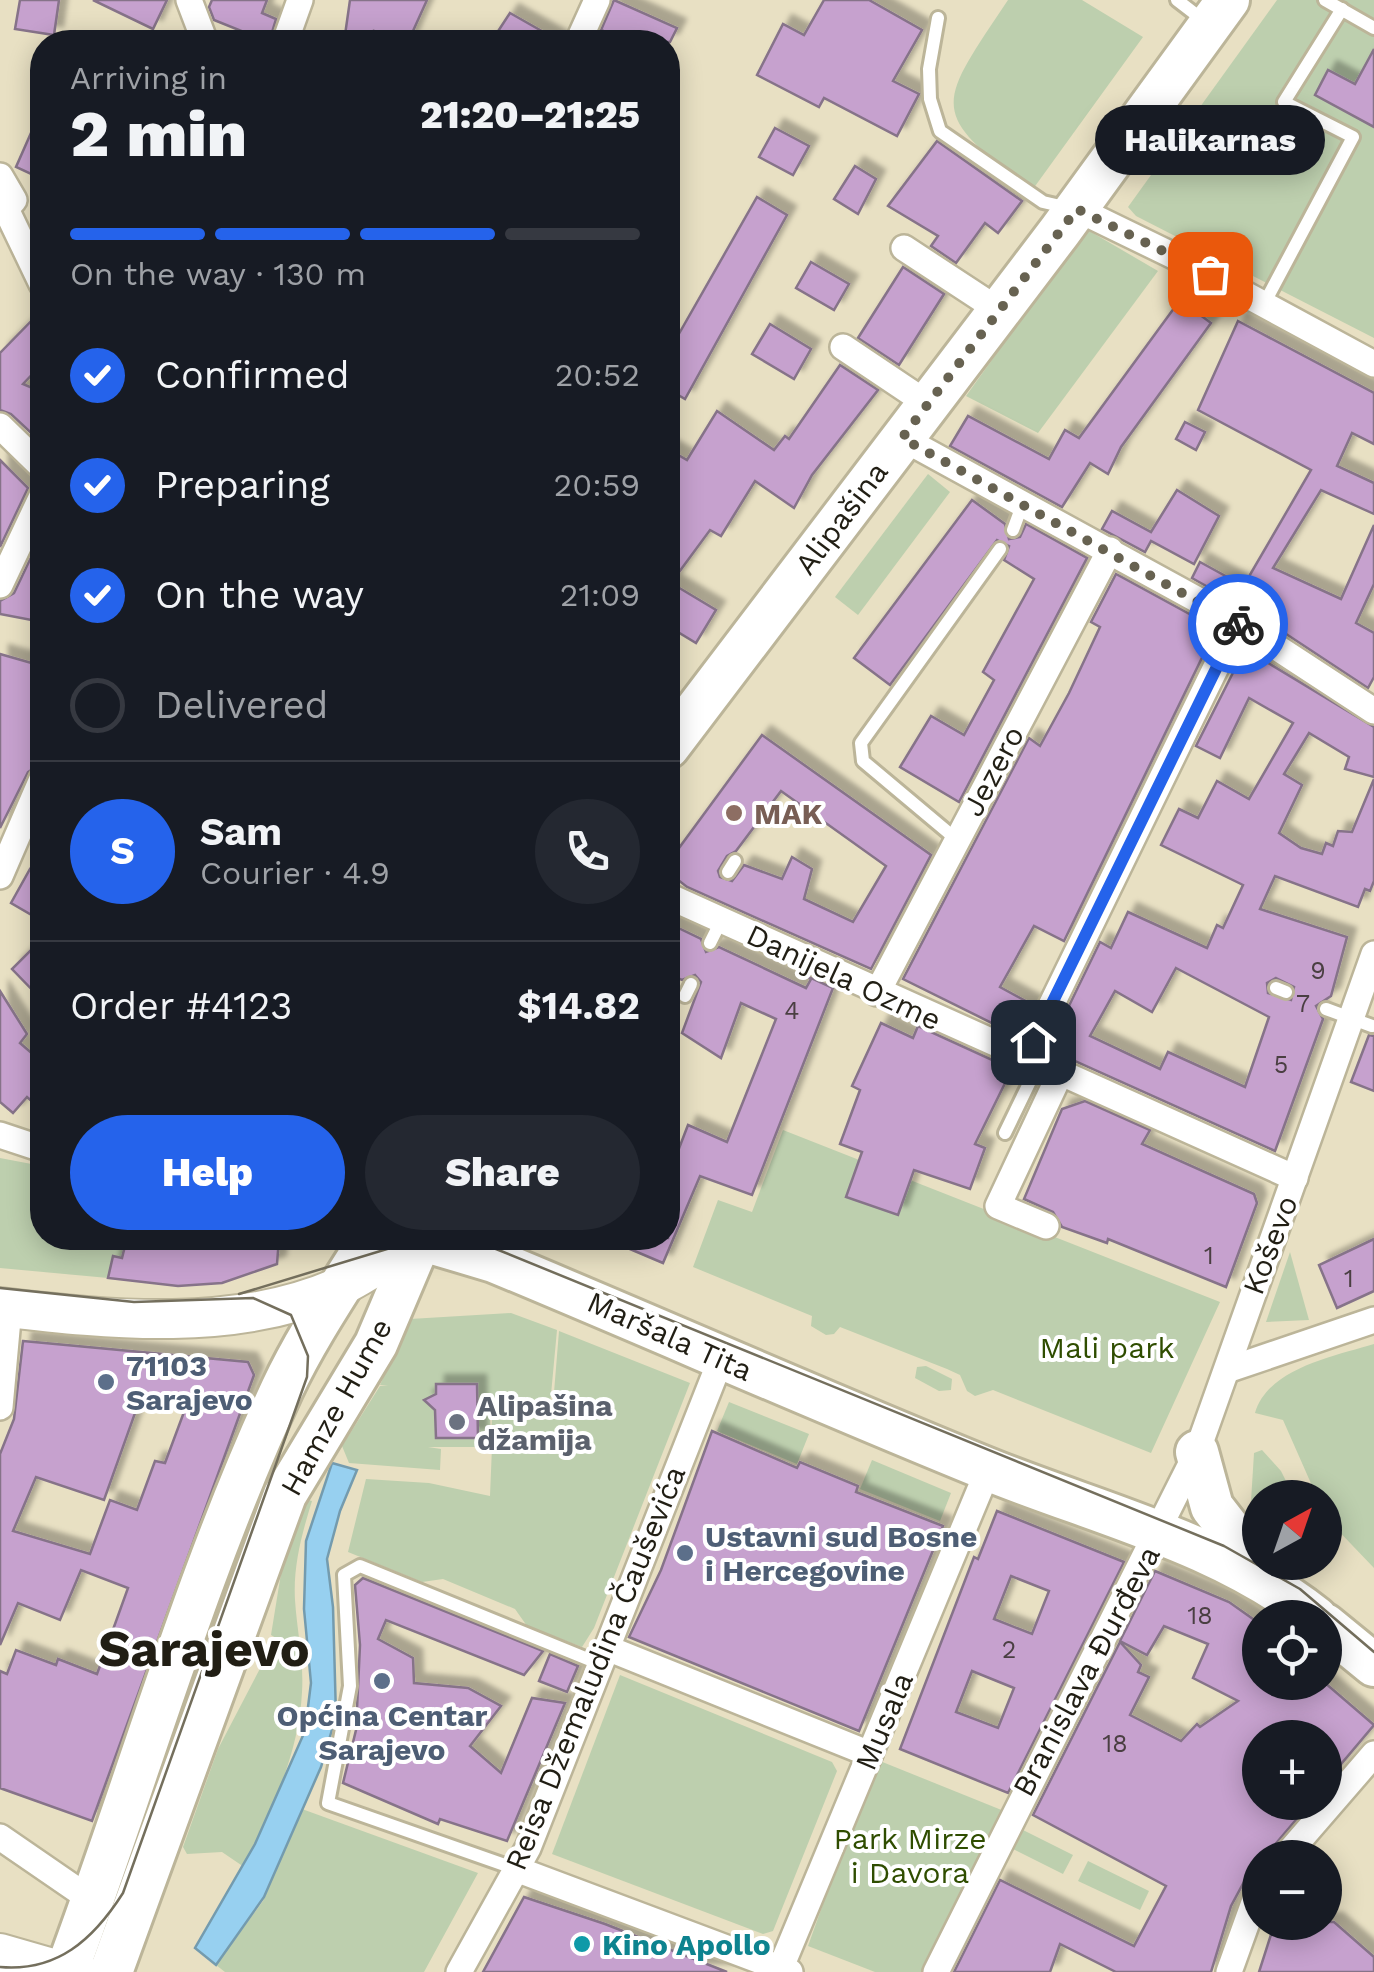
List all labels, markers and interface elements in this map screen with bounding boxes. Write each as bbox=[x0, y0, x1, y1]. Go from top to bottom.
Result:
text: Arriving in bbox=[70, 59, 227, 97]
text: 21:20–21:25 bbox=[420, 93, 640, 137]
text: 2 min bbox=[70, 96, 247, 172]
callout: Halikarnas bbox=[1095, 104, 1325, 174]
text: Halikarnas bbox=[1124, 121, 1296, 159]
pin bbox=[1168, 232, 1253, 317]
icon: bag bbox=[1183, 247, 1238, 302]
text: On the way · 130 m bbox=[70, 255, 366, 293]
icon: check bbox=[70, 348, 125, 403]
text: Confirmed bbox=[155, 353, 350, 397]
text: 20:52 bbox=[555, 356, 640, 394]
street label: Alipašina bbox=[787, 455, 895, 581]
icon: check bbox=[70, 458, 125, 513]
text: Preparing bbox=[155, 463, 330, 507]
text: 20:59 bbox=[554, 466, 640, 504]
icon: check bbox=[70, 568, 125, 623]
text: On the way bbox=[155, 573, 364, 617]
courier bbox=[1188, 574, 1288, 674]
text: 21:09 bbox=[560, 576, 640, 614]
icon: bike bbox=[1211, 597, 1266, 652]
text: Delivered bbox=[155, 683, 328, 727]
street label: Jezero bbox=[955, 720, 1031, 822]
place label: MAK bbox=[754, 796, 823, 831]
button: phone bbox=[535, 799, 640, 904]
marker: MAK bbox=[723, 802, 745, 824]
text: Sam bbox=[200, 810, 282, 854]
text: S bbox=[110, 829, 135, 873]
text: Courier · 4.9 bbox=[200, 854, 390, 892]
street label: Danijela Ozme bbox=[741, 917, 947, 1037]
house number: 9 bbox=[1310, 956, 1326, 985]
text: Order #4123 bbox=[70, 984, 293, 1028]
text: $14.82 bbox=[517, 984, 640, 1028]
house number: 7 bbox=[1296, 989, 1310, 1018]
house number: 4 bbox=[784, 996, 800, 1025]
pin bbox=[991, 1000, 1076, 1085]
icon: home bbox=[1006, 1015, 1061, 1070]
house number: 5 bbox=[1274, 1050, 1288, 1079]
button: Help bbox=[70, 1115, 345, 1230]
button: Share bbox=[365, 1115, 640, 1230]
street label: Koševo bbox=[1235, 1191, 1305, 1299]
house number: 1 bbox=[1204, 1241, 1214, 1270]
house number: 1 bbox=[1344, 1264, 1354, 1293]
street label: Maršala Tita bbox=[582, 1284, 758, 1388]
street label: Hamze Hume bbox=[273, 1312, 399, 1502]
park label: Mali park bbox=[1040, 1330, 1174, 1365]
place label: 71103 Sarajevo bbox=[126, 1348, 253, 1417]
marker: 71103 Sarajevo bbox=[95, 1371, 117, 1393]
place label: Alipašina džamija bbox=[477, 1388, 613, 1457]
marker: Alipašina džamija bbox=[446, 1411, 468, 1433]
street label: Reisa Džemaludina Čauševića bbox=[498, 1461, 692, 1875]
north arrow bbox=[1242, 1480, 1342, 1580]
map controls bbox=[1242, 1480, 1342, 1940]
place label: Ustavni sud Bosne i Hercegovine bbox=[705, 1519, 977, 1588]
street label: Branislava Đurđeva bbox=[1005, 1540, 1167, 1802]
marker: Ustavni sud Bosne i Hercegovine bbox=[674, 1542, 696, 1564]
button: locate bbox=[1242, 1600, 1342, 1700]
house number: 18 bbox=[1187, 1601, 1213, 1630]
district label: Sarajevo bbox=[98, 1619, 310, 1678]
house number: 2 bbox=[1002, 1635, 1016, 1664]
street label: Musala bbox=[848, 1667, 920, 1775]
marker: Općina Centar Sarajevo bbox=[371, 1670, 393, 1692]
place label: Općina Centar Sarajevo bbox=[277, 1698, 488, 1767]
button: + bbox=[1242, 1720, 1342, 1820]
house number: 18 bbox=[1102, 1729, 1128, 1758]
park label: Park Mirze i Davora bbox=[833, 1821, 987, 1890]
button: − bbox=[1242, 1840, 1342, 1940]
place label: Kino Apollo bbox=[602, 1927, 771, 1962]
marker: Kino Apollo bbox=[571, 1933, 593, 1955]

